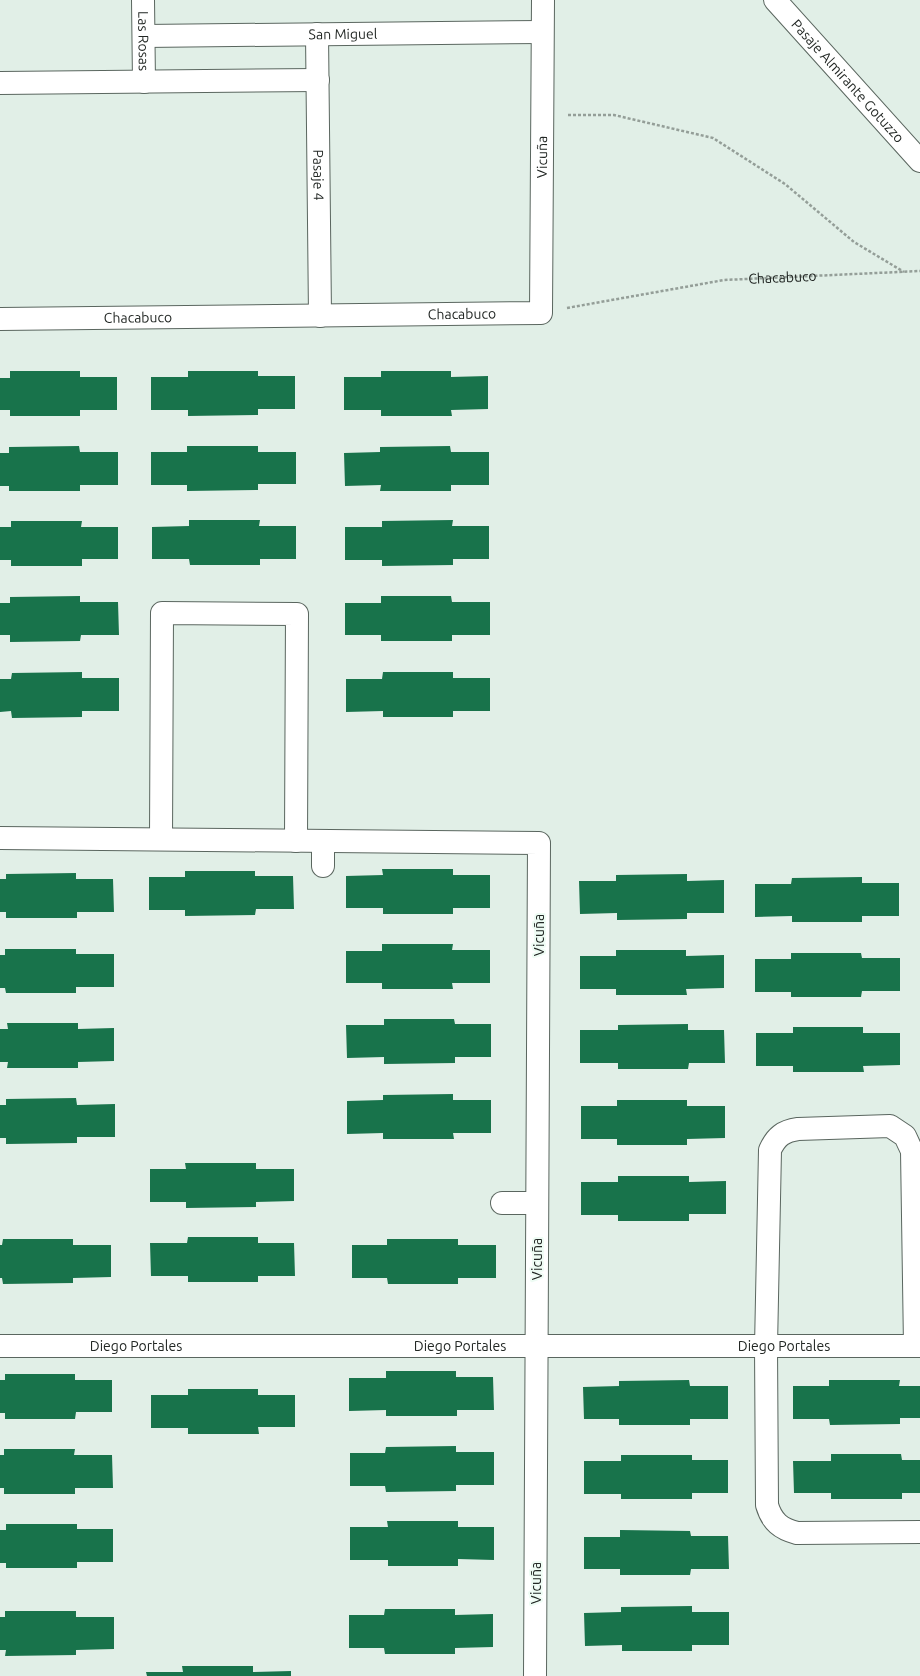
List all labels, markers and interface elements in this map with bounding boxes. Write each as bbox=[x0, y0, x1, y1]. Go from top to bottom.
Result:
street label: Las Rosas bbox=[135, 11, 152, 71]
street label: Pasaje Almirante Gotuzzo bbox=[788, 16, 908, 146]
street label: San Miguel bbox=[308, 26, 378, 42]
street label: Vicuña bbox=[534, 136, 550, 178]
street label: Pasaje 4 bbox=[310, 149, 327, 201]
street label: Chacabuco bbox=[748, 268, 817, 287]
street label: Chacabuco bbox=[428, 305, 496, 322]
street label: Chacabuco bbox=[104, 309, 172, 326]
street label: Vicuña bbox=[531, 914, 547, 956]
street label: Vicuña bbox=[529, 1238, 545, 1280]
street label: Diego Portales bbox=[90, 1338, 182, 1354]
street label: Diego Portales bbox=[414, 1338, 506, 1354]
street label: Diego Portales bbox=[738, 1338, 830, 1354]
street label: Vicuña bbox=[528, 1562, 544, 1604]

